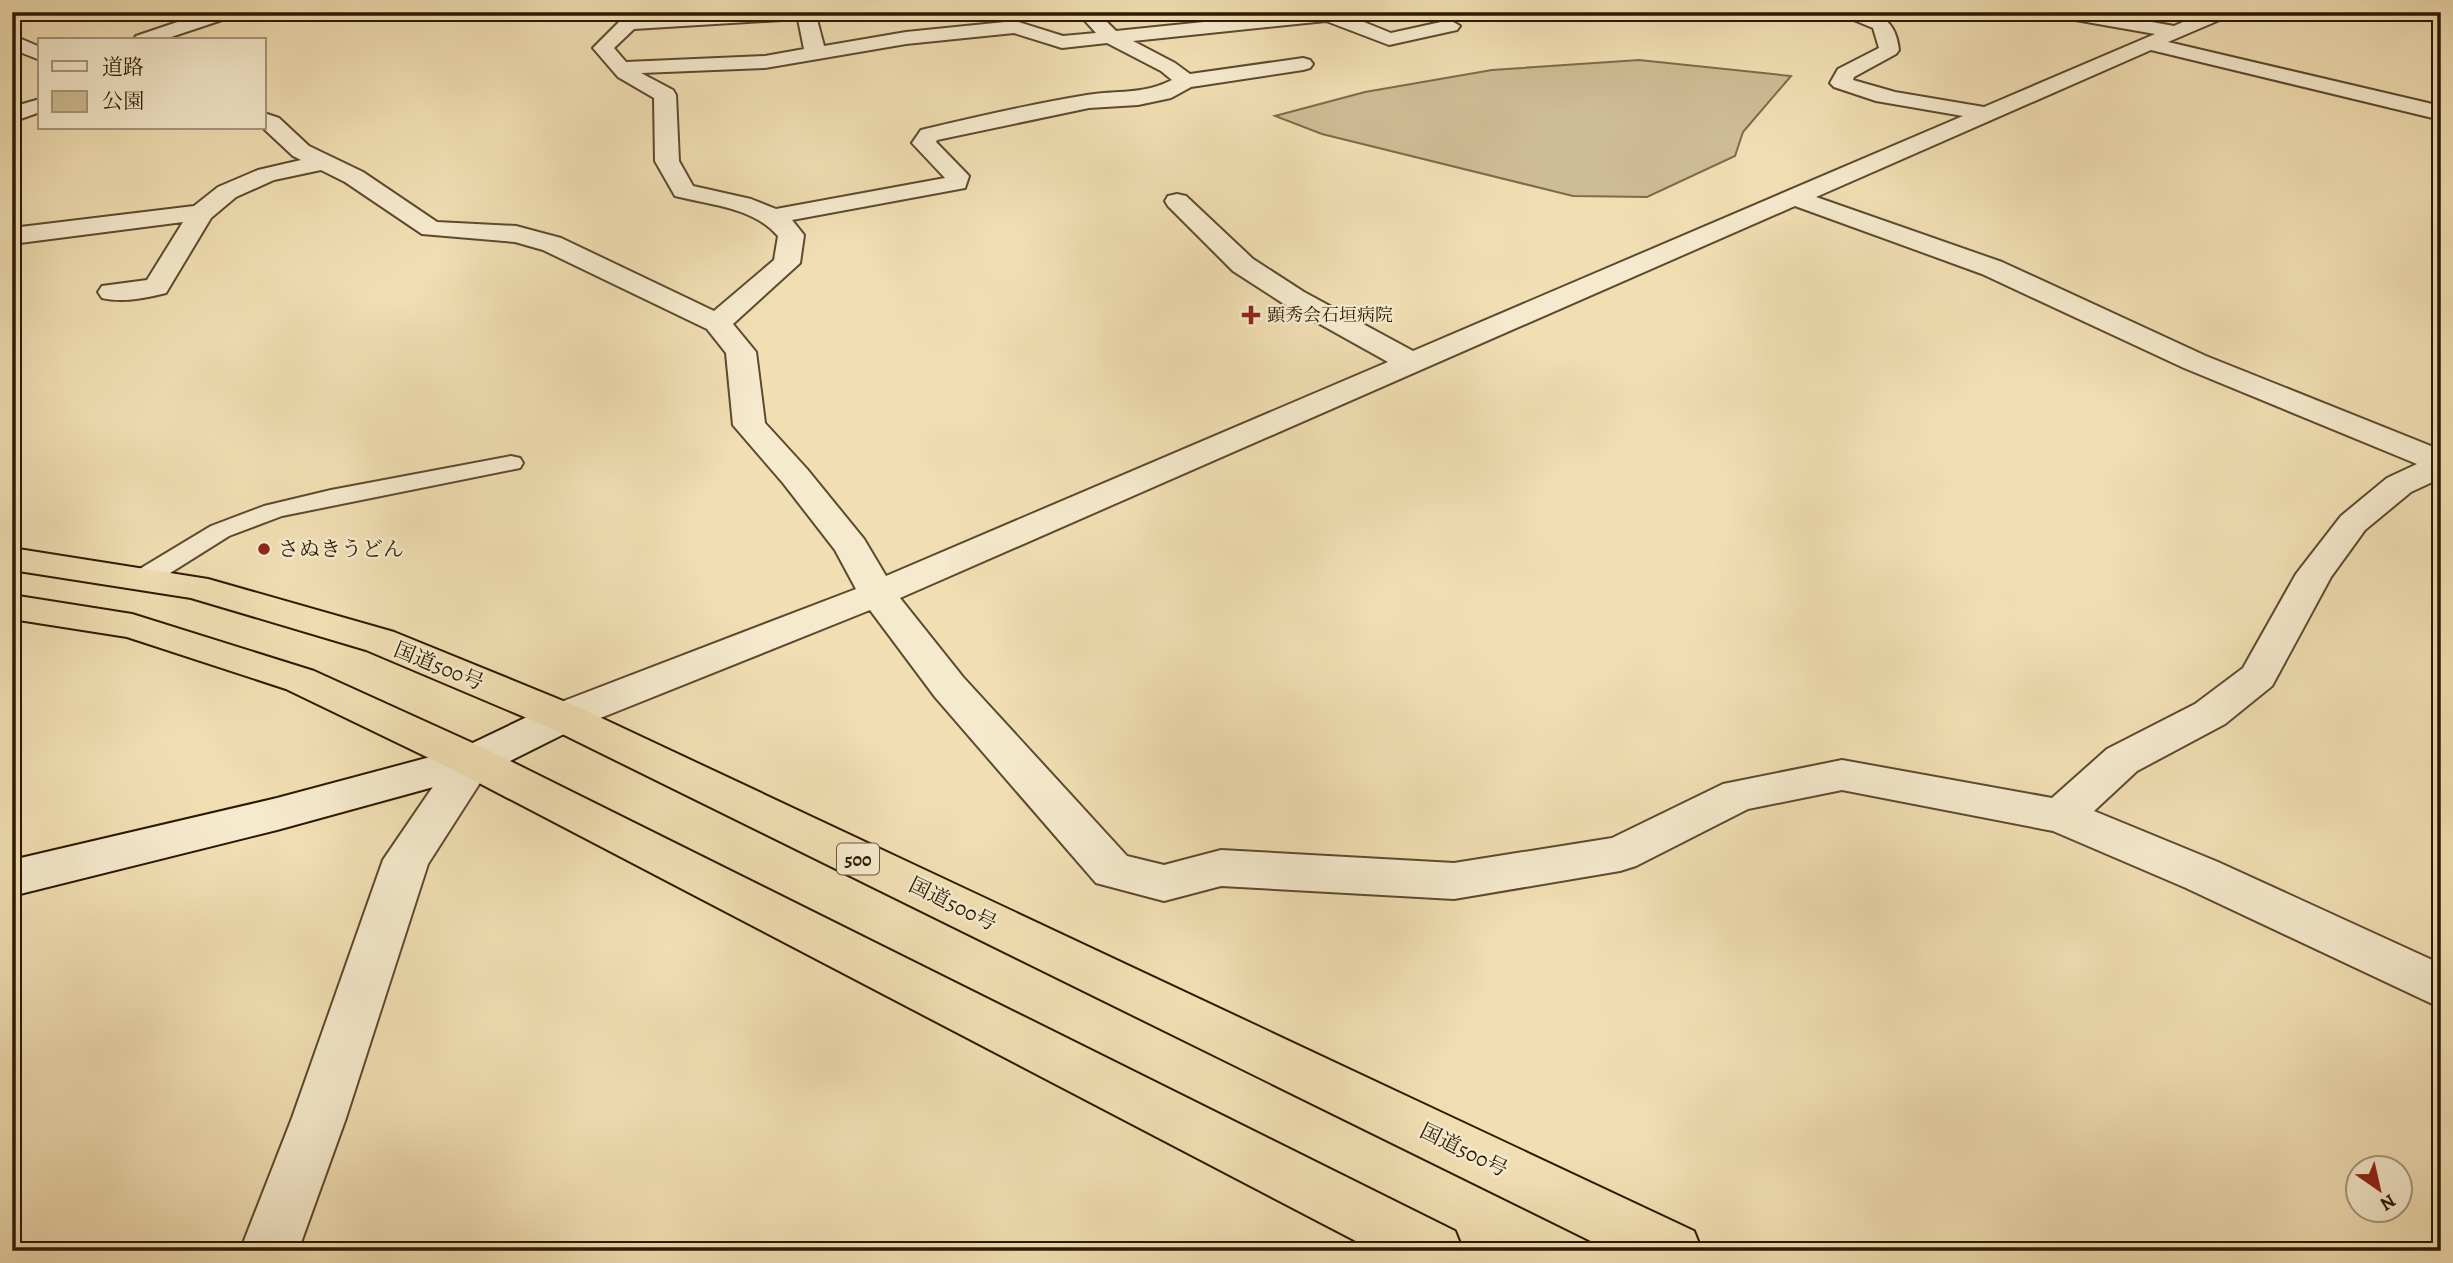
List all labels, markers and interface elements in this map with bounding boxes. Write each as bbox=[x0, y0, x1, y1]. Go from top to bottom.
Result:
legend bbox=[38, 38, 266, 130]
text: 道路 bbox=[102, 53, 144, 81]
text: 公園 bbox=[102, 87, 144, 115]
place label: 顕秀会石垣病院 bbox=[1267, 303, 1393, 327]
marker: 顕秀会石垣病院 bbox=[1241, 305, 1261, 325]
place label: さぬきうどん bbox=[278, 535, 404, 563]
marker: さぬきうどん bbox=[256, 541, 272, 557]
street label: 国道500号 bbox=[390, 635, 488, 697]
road number: 500 bbox=[837, 844, 879, 874]
street label: 国道500号 bbox=[904, 871, 1002, 937]
street label: 国道500号 bbox=[1415, 1117, 1513, 1183]
north arrow bbox=[2344, 1154, 2414, 1224]
text: N bbox=[2375, 1188, 2401, 1217]

